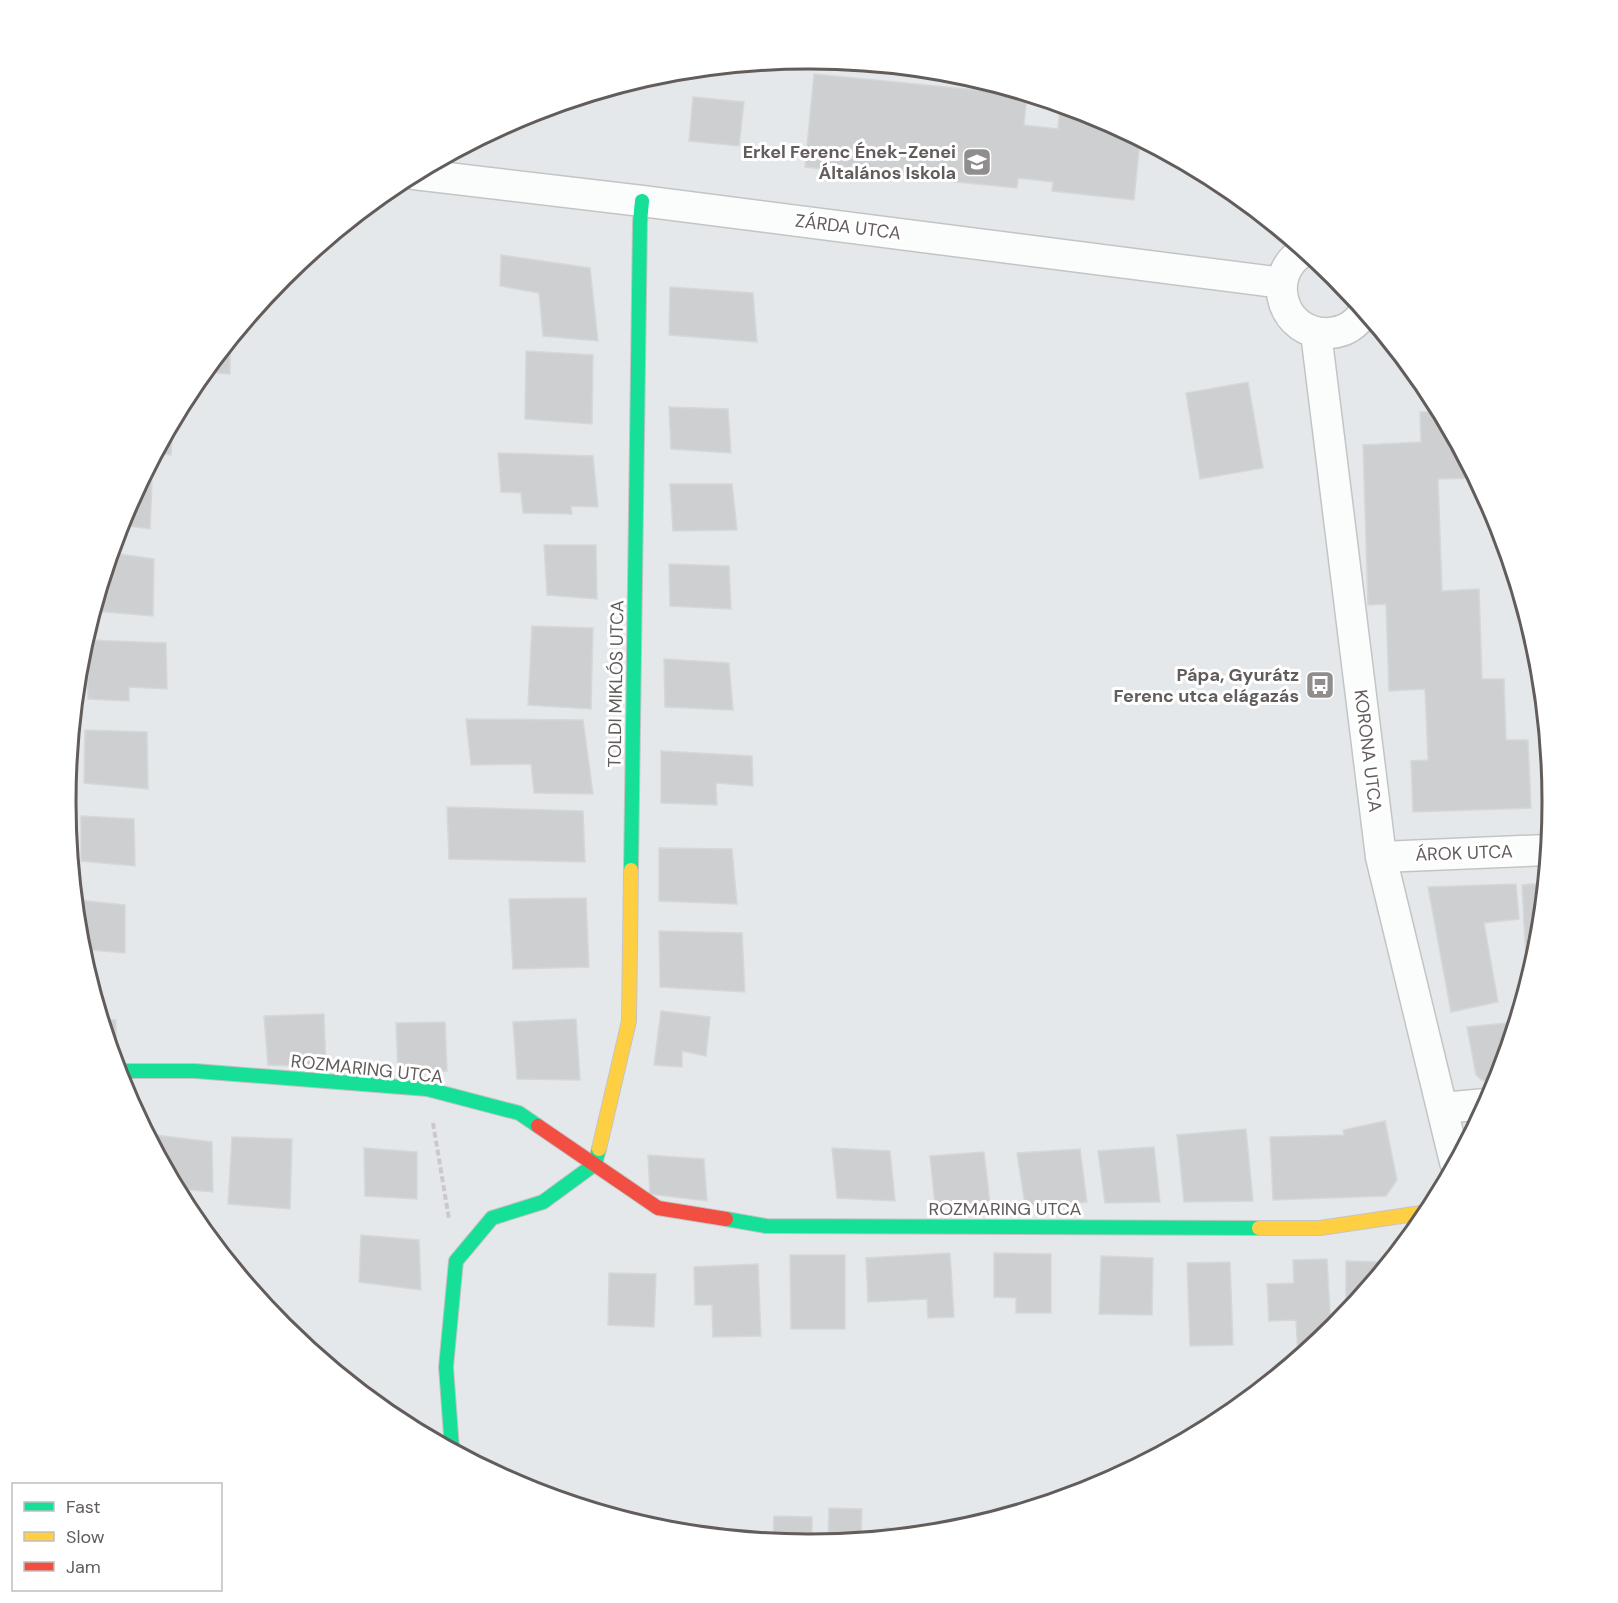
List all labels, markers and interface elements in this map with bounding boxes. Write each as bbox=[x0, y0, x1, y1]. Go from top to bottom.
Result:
place label: Erkel Ferenc Ének-Zenei Általános Iskola bbox=[743, 140, 956, 185]
school or university icon: Erkel Ferenc Ének-Zenei Általános Iskola bbox=[961, 146, 993, 178]
street label: ZÁRDA UTCA bbox=[794, 209, 902, 245]
street label: TOLDI MIKLÓS UTCA bbox=[603, 600, 629, 768]
place label: Pápa, Gyurátz Ferenc utca elágazás bbox=[1114, 663, 1299, 708]
bus stop icon: Pápa, Gyurátz Ferenc utca elágazás bbox=[1304, 669, 1336, 701]
street label: KORONA UTCA bbox=[1349, 688, 1387, 814]
street label: ÁROK UTCA bbox=[1415, 839, 1513, 867]
street label: ROZMARING UTCA bbox=[290, 1049, 444, 1089]
street label: ROZMARING UTCA bbox=[928, 1197, 1082, 1221]
legend bbox=[12, 1483, 222, 1591]
text: Fast bbox=[66, 1495, 101, 1519]
text: Slow bbox=[66, 1525, 105, 1549]
text: Jam bbox=[66, 1555, 101, 1579]

